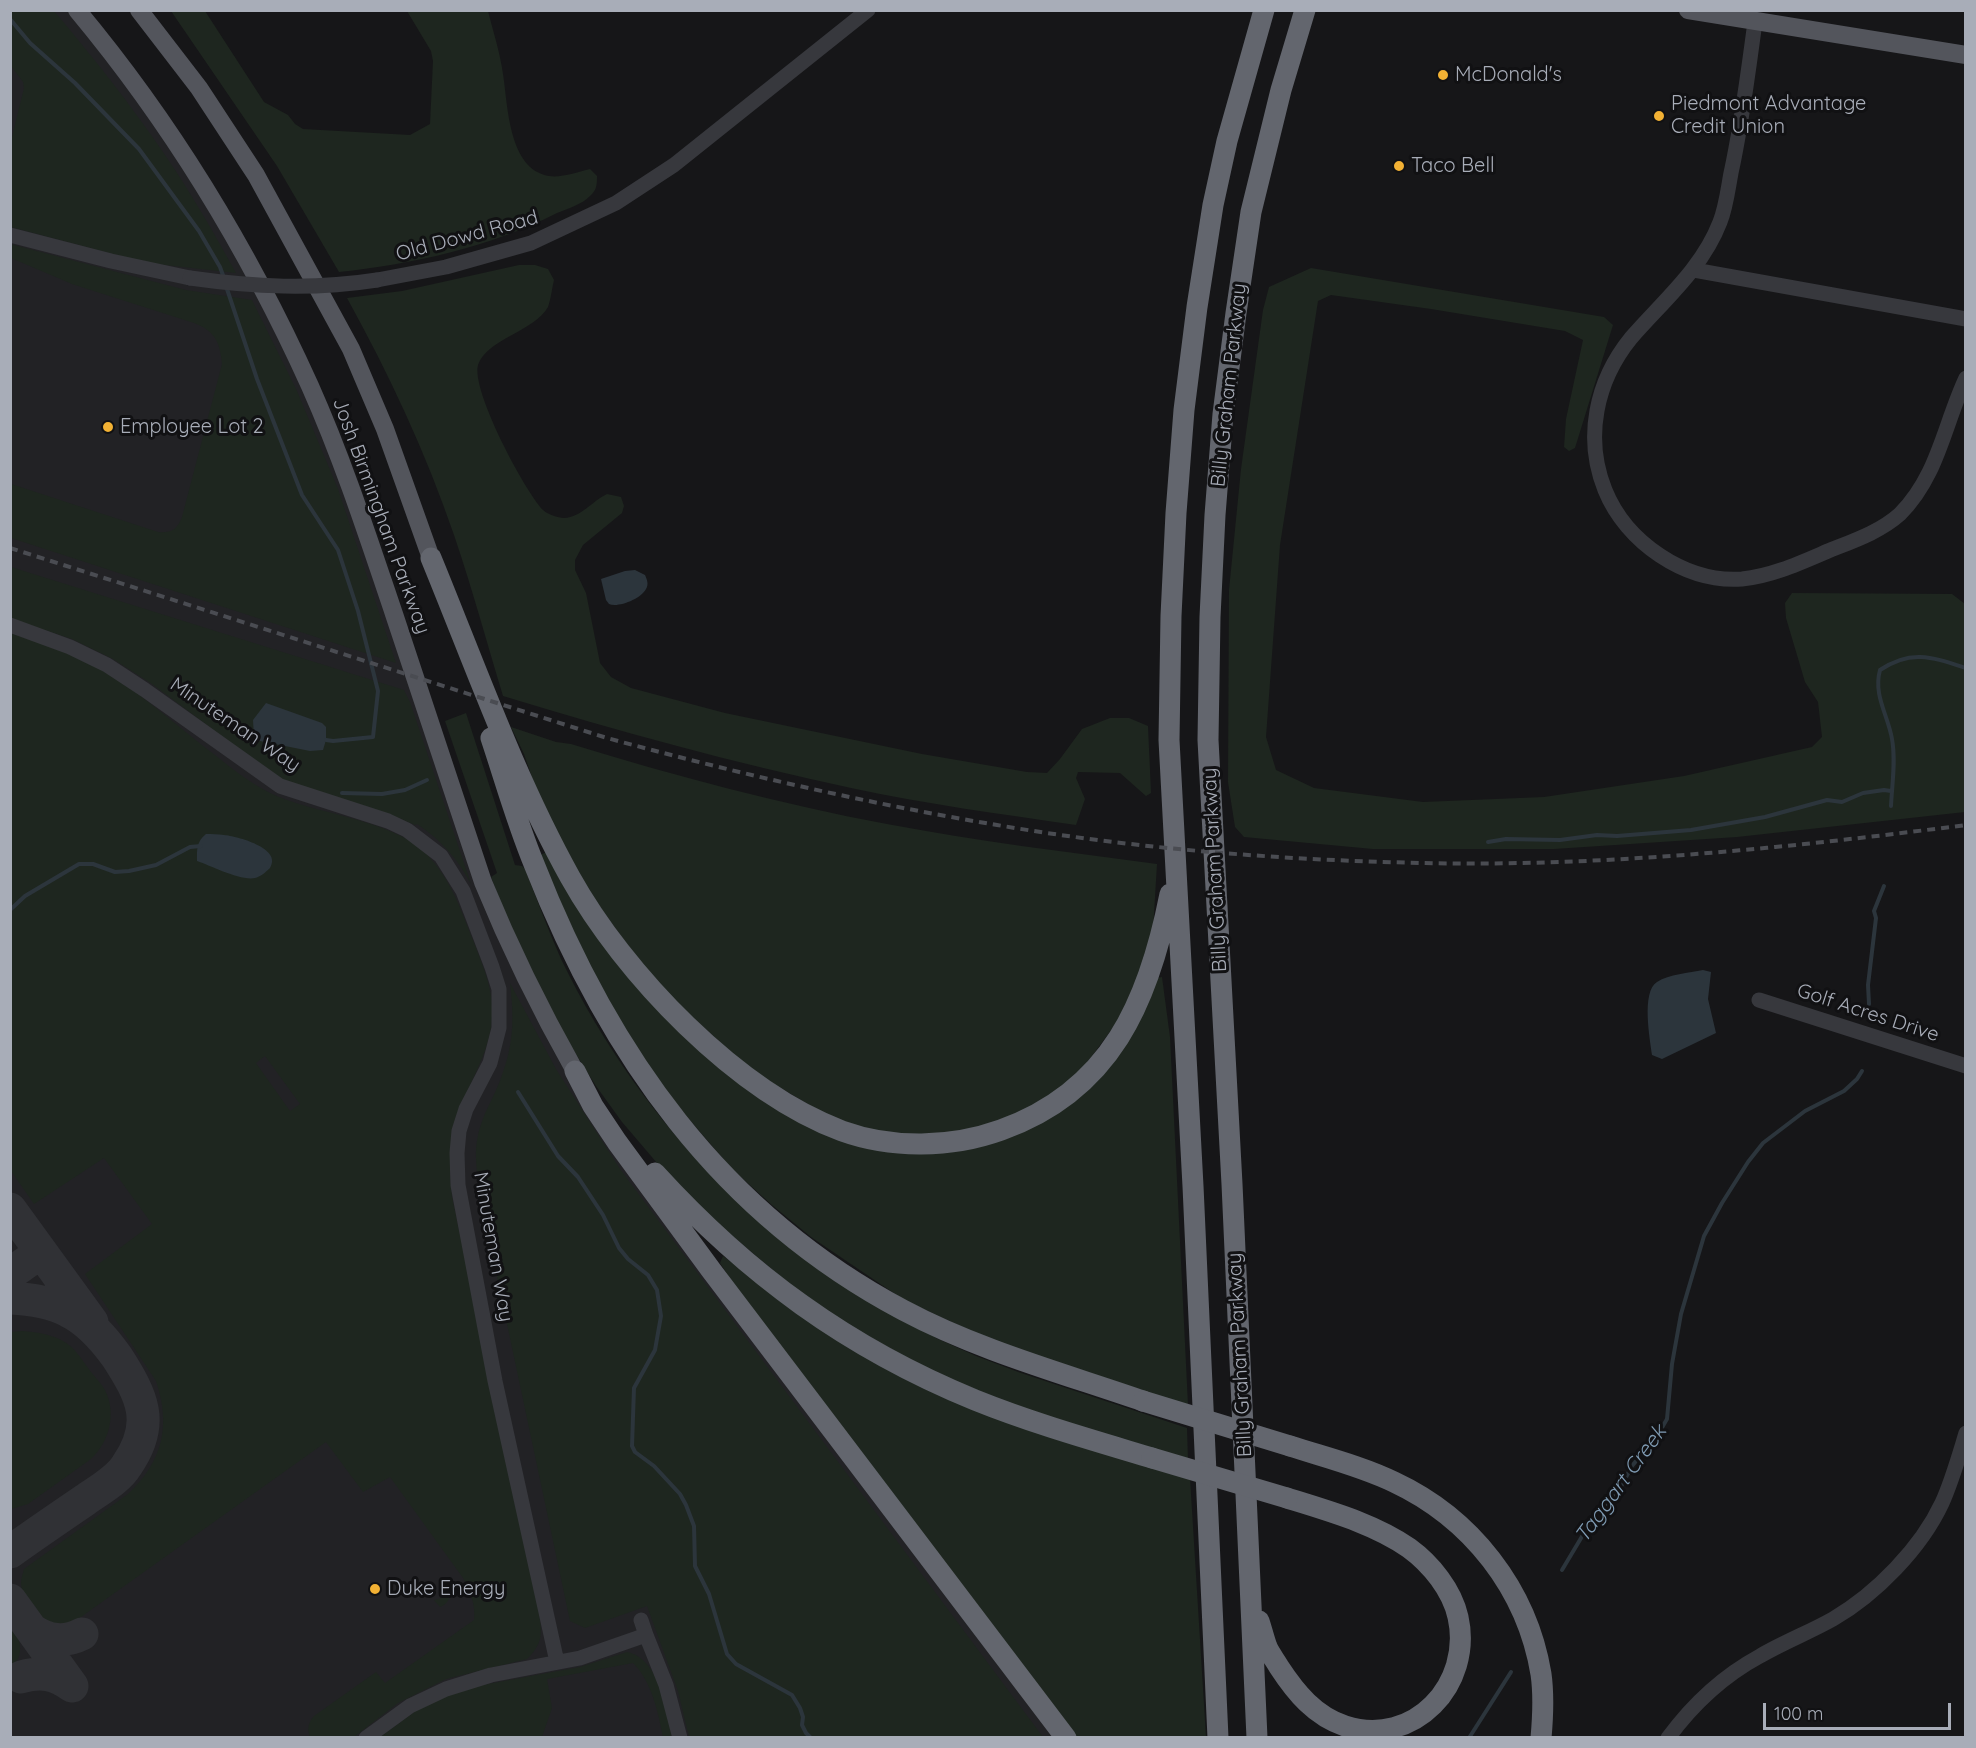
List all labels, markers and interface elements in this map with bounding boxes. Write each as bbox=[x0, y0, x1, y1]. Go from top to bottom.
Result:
place label: McDonald's bbox=[1455, 63, 1562, 87]
marker: McDonald's bbox=[1436, 68, 1450, 82]
place label: Piedmont Advantage Credit Union bbox=[1671, 92, 1866, 139]
marker: Piedmont Advantage Credit Union bbox=[1652, 109, 1666, 123]
place label: Taco Bell bbox=[1411, 154, 1495, 178]
marker: Taco Bell bbox=[1392, 159, 1406, 173]
street label: Old Dowd Road bbox=[393, 205, 541, 267]
street label: Billy Graham Parkway bbox=[1206, 282, 1252, 488]
street label: Josh Birmingham Parkway bbox=[327, 395, 435, 637]
place label: Employee Lot 2 bbox=[120, 415, 264, 439]
marker: Employee Lot 2 bbox=[101, 420, 115, 434]
street label: Minuteman Way bbox=[165, 673, 305, 777]
street label: Billy Graham Parkway bbox=[1198, 767, 1232, 973]
street label: Golf Acres Drive bbox=[1794, 979, 1942, 1047]
street label: Minuteman Way bbox=[468, 1170, 518, 1324]
street label: Billy Graham Parkway bbox=[1223, 1252, 1257, 1458]
water label: Taggart Creek bbox=[1570, 1420, 1672, 1548]
place label: Duke Energy bbox=[387, 1577, 505, 1601]
marker: Duke Energy bbox=[368, 1582, 382, 1596]
scale bar bbox=[1766, 1691, 1954, 1729]
text: 100 m bbox=[1774, 1702, 1823, 1725]

